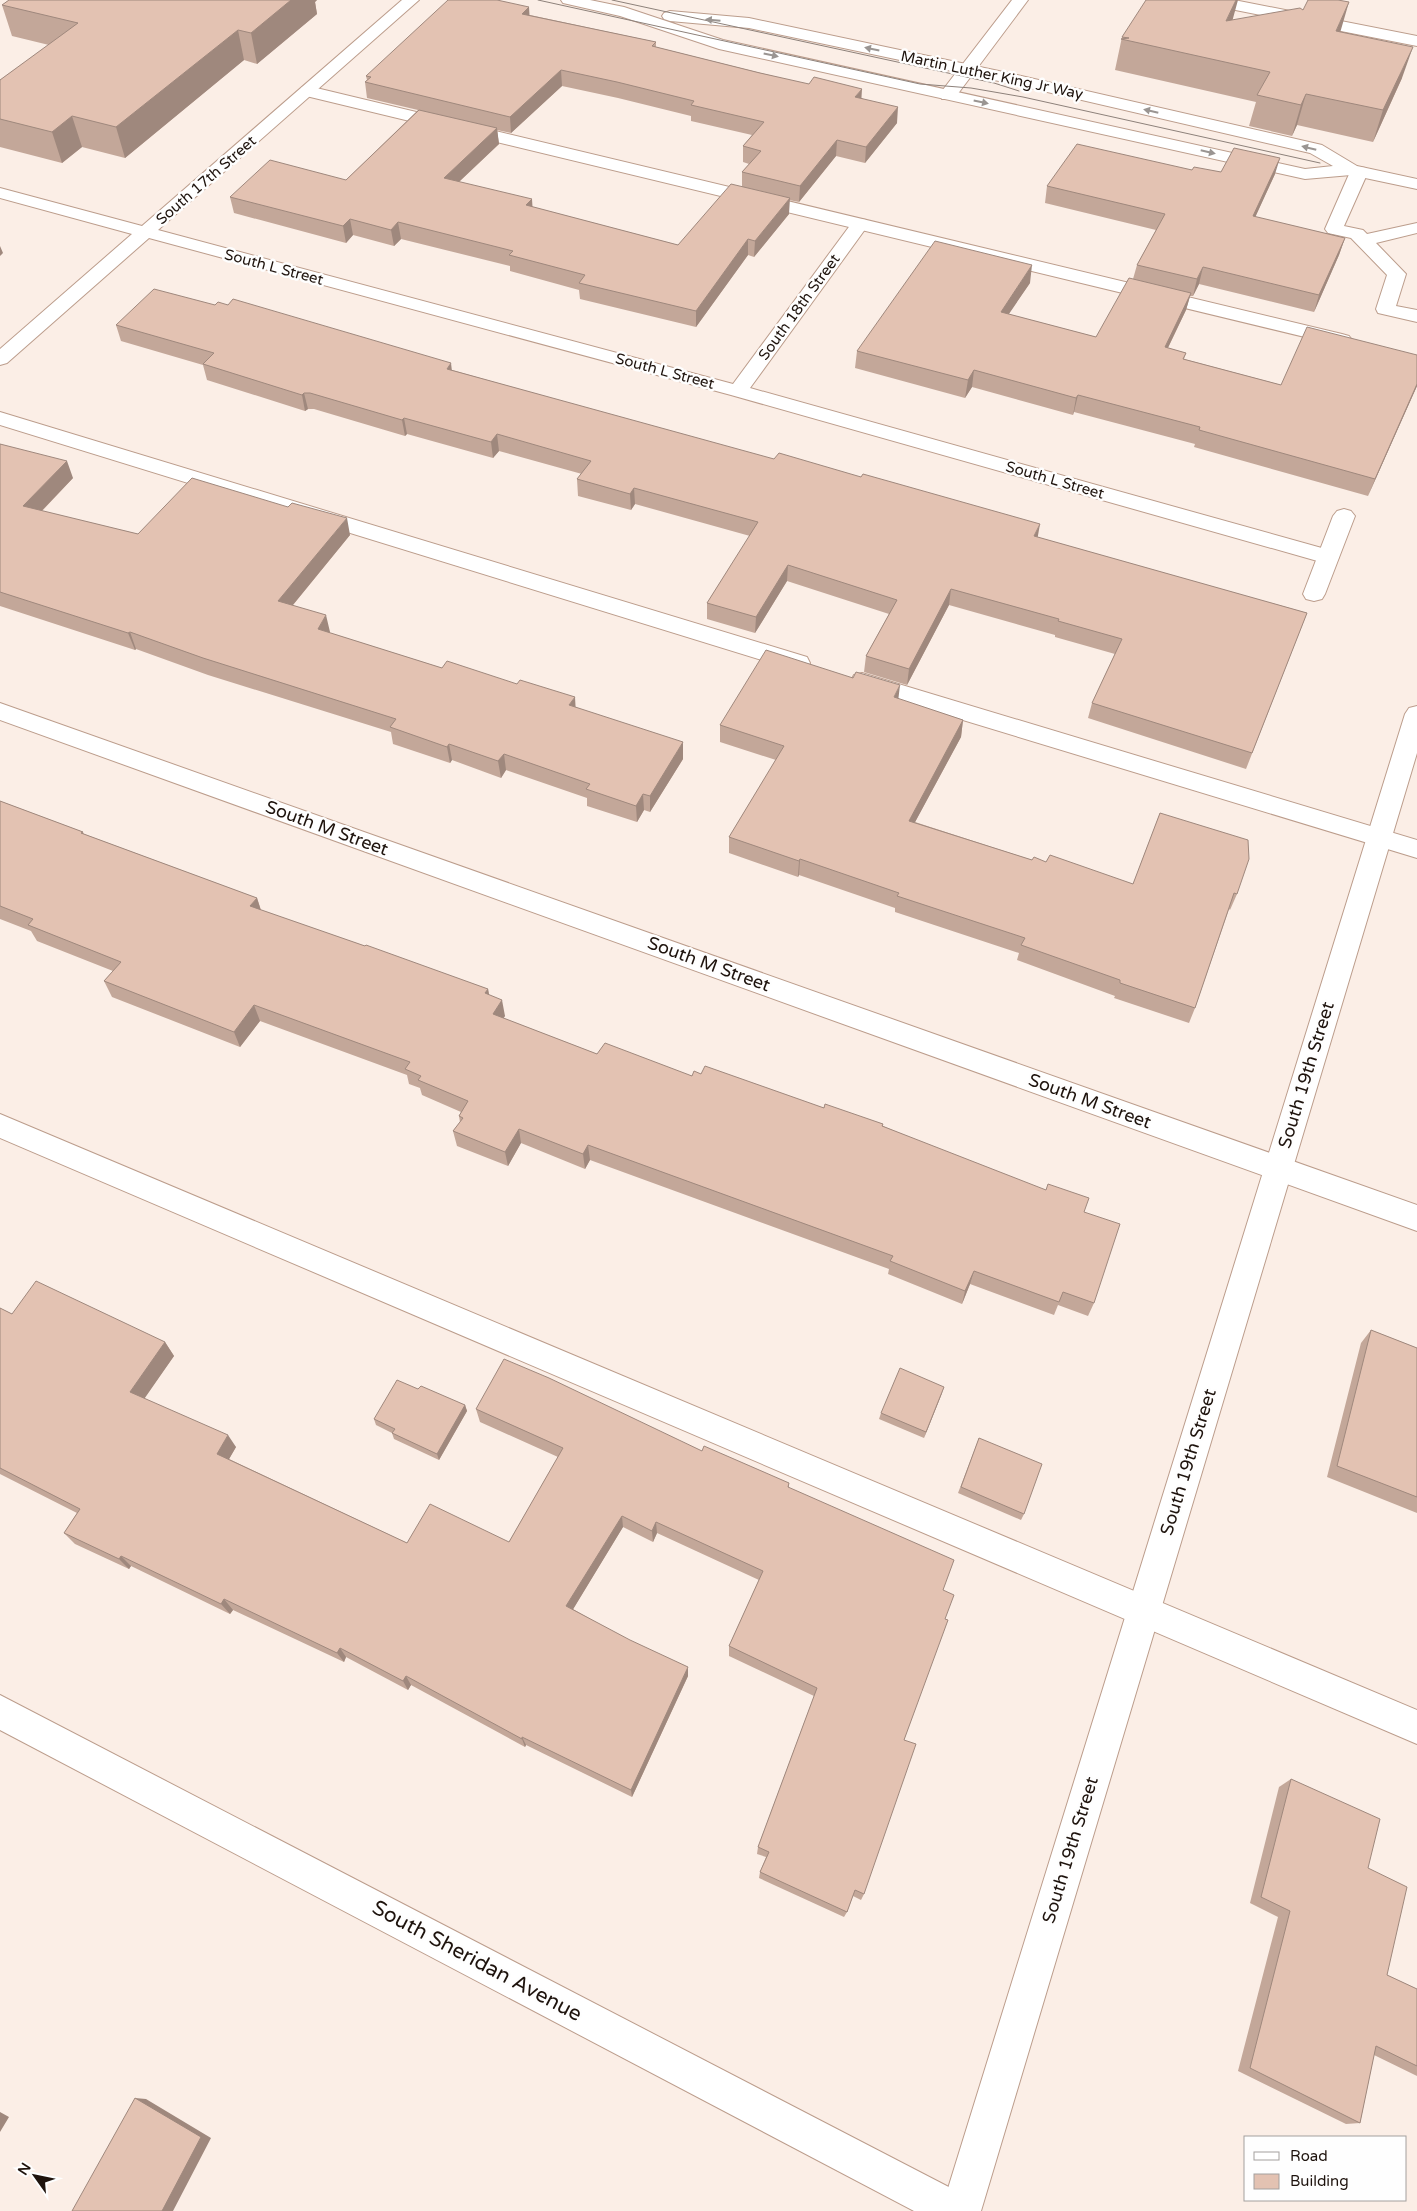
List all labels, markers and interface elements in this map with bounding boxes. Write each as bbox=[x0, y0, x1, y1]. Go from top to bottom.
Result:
one-way arrow bbox=[704, 16, 720, 24]
one-way arrow bbox=[865, 45, 880, 53]
street label: Martin Luther King Jr Way bbox=[899, 47, 1085, 103]
one-way arrow bbox=[764, 51, 779, 59]
one-way arrow bbox=[974, 98, 989, 106]
one-way arrow bbox=[1143, 107, 1158, 115]
street label: South 17th Street bbox=[152, 131, 260, 228]
one-way arrow bbox=[1301, 144, 1316, 152]
one-way arrow bbox=[1201, 148, 1216, 156]
street label: South L Street bbox=[223, 245, 326, 289]
street label: South 18th Street bbox=[754, 250, 844, 364]
street label: South L Street bbox=[614, 349, 717, 393]
street label: South L Street bbox=[1004, 457, 1107, 503]
street label: South M Street bbox=[263, 796, 391, 860]
street label: South M Street bbox=[645, 932, 773, 996]
street label: South 19th Street bbox=[1273, 999, 1339, 1151]
street label: South M Street bbox=[1026, 1069, 1154, 1133]
street label: South 19th Street bbox=[1155, 1386, 1221, 1538]
street label: South 19th Street bbox=[1037, 1774, 1103, 1926]
street label: South Sheridan Avenue bbox=[368, 1895, 586, 2027]
legend bbox=[1244, 2136, 1407, 2201]
text: Road bbox=[1290, 2147, 1328, 2165]
north arrow bbox=[10, 2151, 60, 2201]
text: N bbox=[14, 2160, 35, 2179]
text: Building bbox=[1290, 2172, 1349, 2190]

